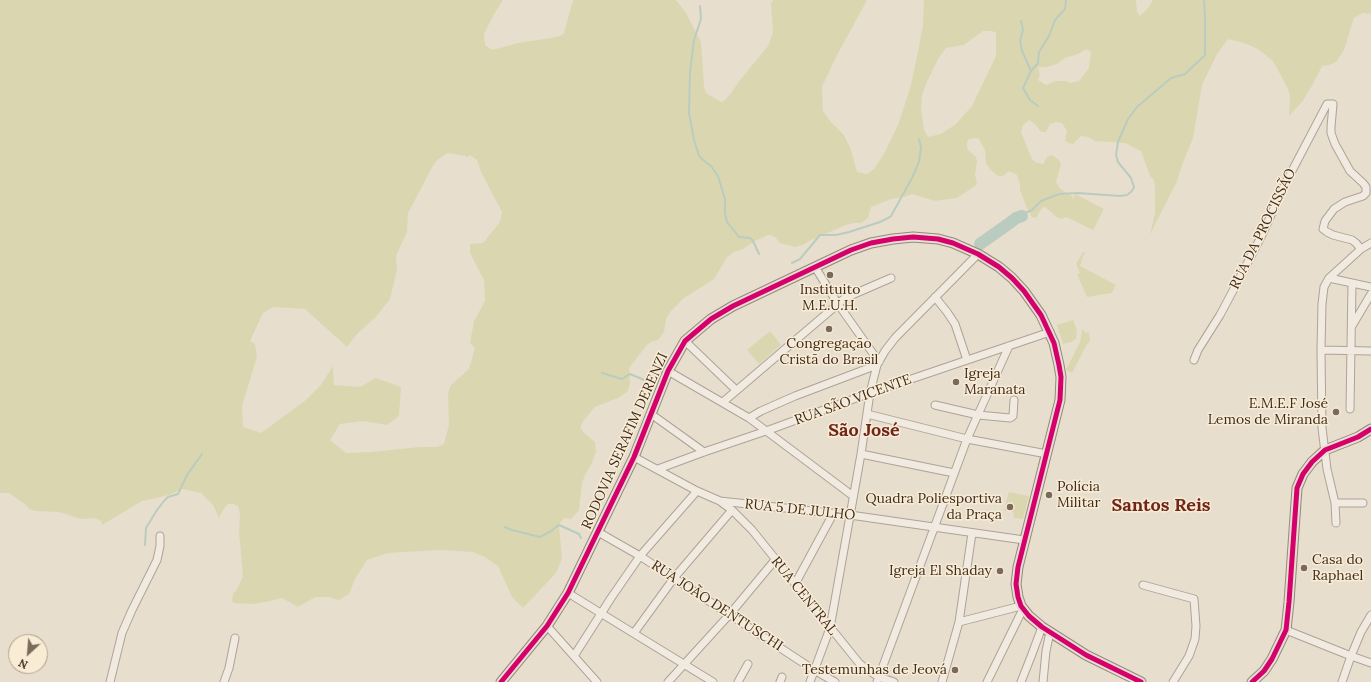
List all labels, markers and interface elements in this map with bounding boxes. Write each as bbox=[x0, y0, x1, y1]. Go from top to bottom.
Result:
street label: RUA DA PROCISSÃO bbox=[1226, 166, 1300, 292]
marker: Instituito M.E.U.H. bbox=[825, 270, 835, 280]
place label: Instituito M.E.U.H. bbox=[800, 282, 860, 314]
marker: Congregação Cristã do Brasil bbox=[824, 324, 834, 334]
place label: Congregação Cristã do Brasil bbox=[780, 336, 878, 368]
street label: RODOVIA SERAFIM DERENZI bbox=[578, 350, 672, 532]
place label: Igreja Maranata bbox=[964, 366, 1026, 398]
street label: RUA SÃO VICENTE bbox=[792, 371, 914, 429]
marker: Igreja Maranata bbox=[951, 377, 961, 387]
place label: E.M.E.F José Lemos de Miranda bbox=[1208, 396, 1328, 428]
marker: E.M.E.F José Lemos de Miranda bbox=[1331, 407, 1341, 417]
district label: São José bbox=[828, 420, 900, 442]
place label: Polícia Militar bbox=[1057, 479, 1100, 512]
marker: Polícia Militar bbox=[1044, 490, 1054, 500]
place label: Quadra Poliesportiva da Praça bbox=[865, 491, 1002, 524]
district label: Santos Reis bbox=[1111, 495, 1211, 517]
street label: RUA 5 DE JULHO bbox=[744, 496, 856, 524]
marker: Quadra Poliesportiva da Praça bbox=[1005, 502, 1015, 512]
place label: Casa do Raphael bbox=[1312, 552, 1363, 584]
street label: RUA CENTRAL bbox=[767, 553, 841, 639]
street label: RUA JOÃO DENTUSCHI bbox=[648, 557, 786, 655]
place label: Igreja El Shaday bbox=[889, 563, 992, 579]
marker: Casa do Raphael bbox=[1299, 563, 1309, 573]
marker: Igreja El Shaday bbox=[995, 566, 1005, 576]
north arrow bbox=[8, 634, 48, 674]
text: N bbox=[16, 656, 30, 672]
place label: Testemunhas de Jeová bbox=[802, 662, 947, 678]
marker: Testemunhas de Jeová bbox=[950, 665, 960, 675]

